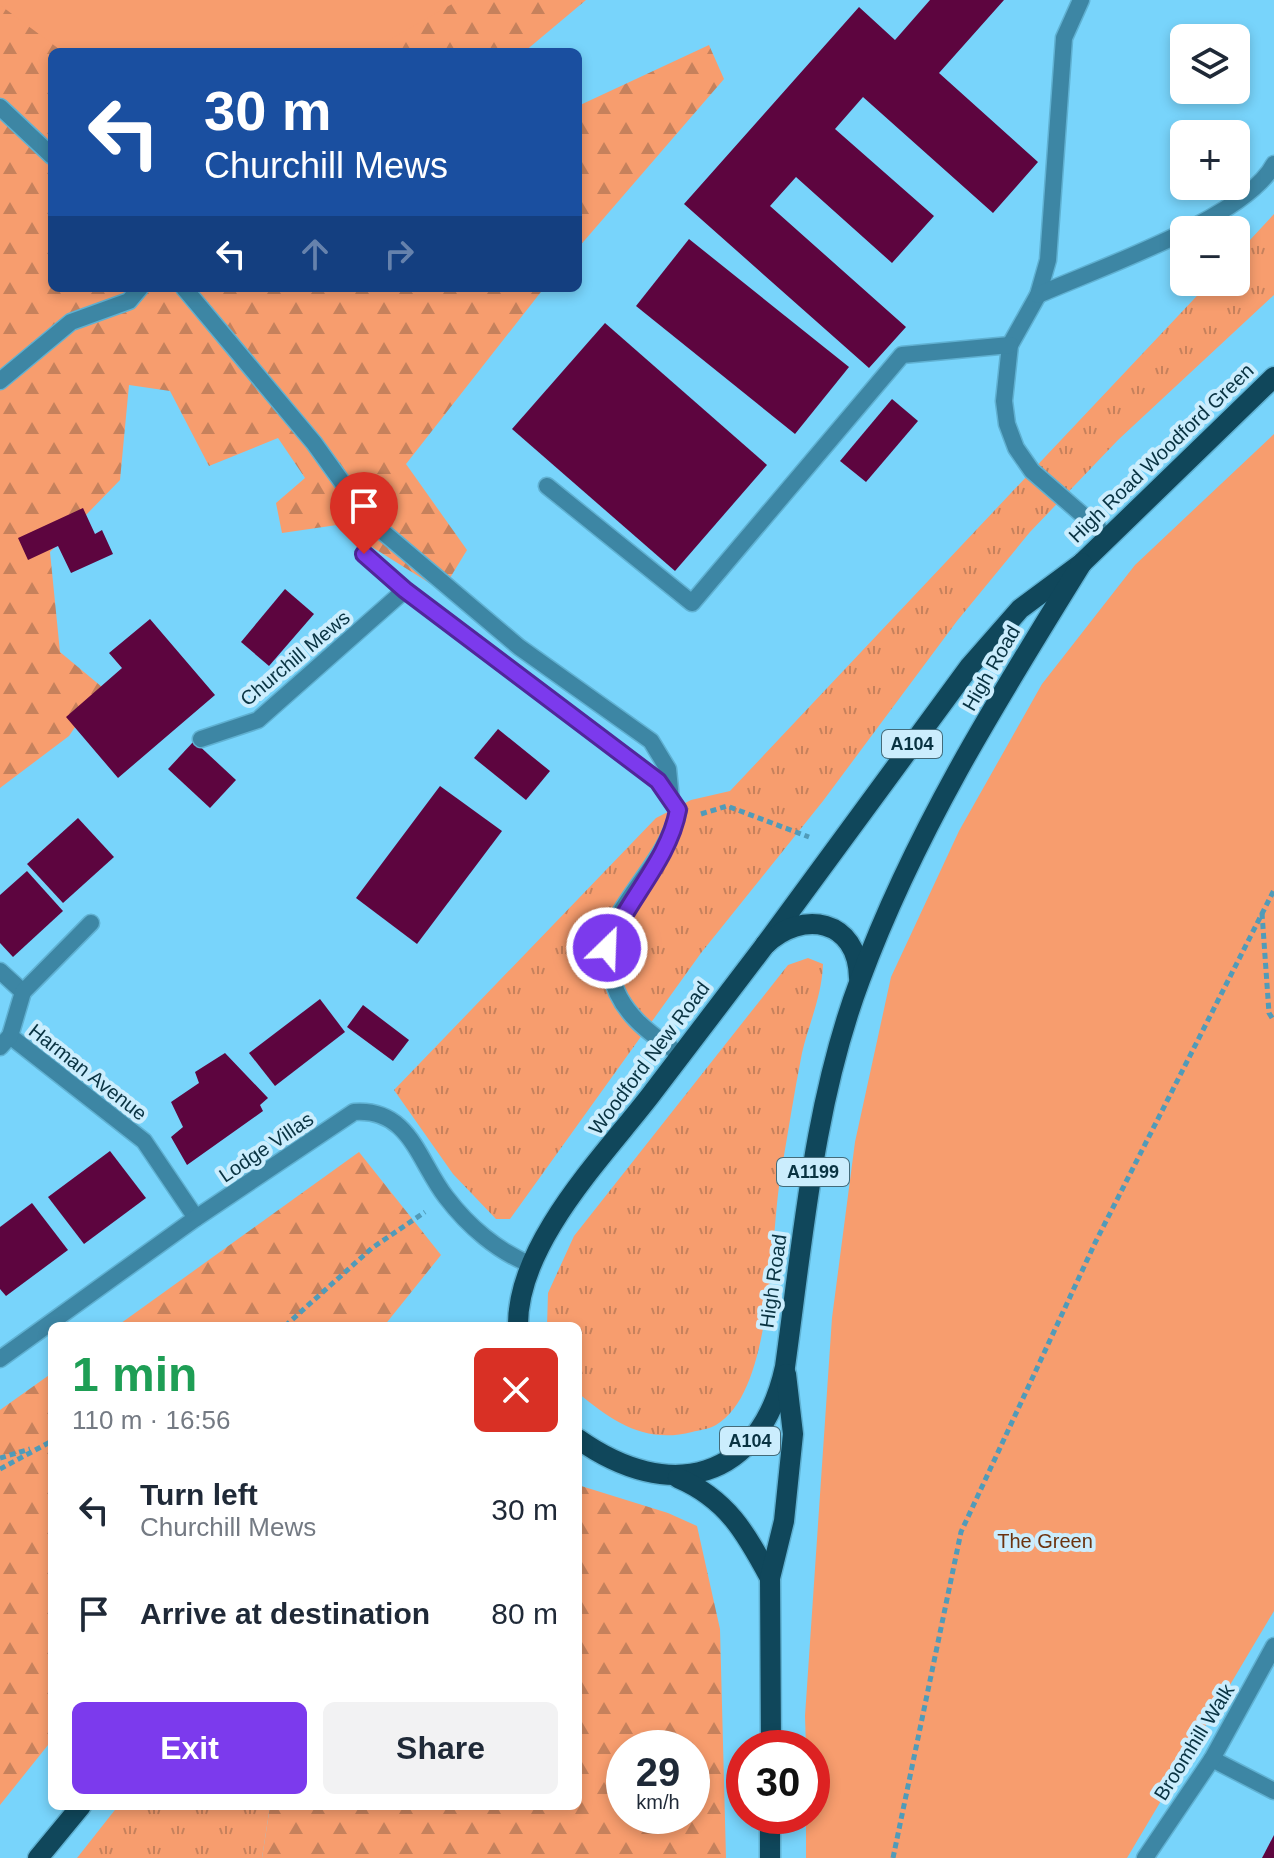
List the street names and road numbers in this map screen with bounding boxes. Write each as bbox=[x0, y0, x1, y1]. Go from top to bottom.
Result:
street label: High Road Woodford Green bbox=[1064, 359, 1258, 547]
street label: Churchill Mews bbox=[236, 606, 354, 710]
street label: High Road bbox=[958, 622, 1024, 714]
road number: A104 bbox=[882, 730, 942, 758]
street label: Woodford New Road bbox=[584, 977, 714, 1139]
street label: Harman Avenue bbox=[25, 1019, 151, 1125]
street label: Lodge Villas bbox=[215, 1108, 317, 1186]
road number: A1199 bbox=[777, 1158, 849, 1186]
street label: High Road bbox=[756, 1233, 790, 1329]
road number: A104 bbox=[720, 1427, 780, 1455]
street label: Broomhill Walk bbox=[1150, 1679, 1239, 1804]

